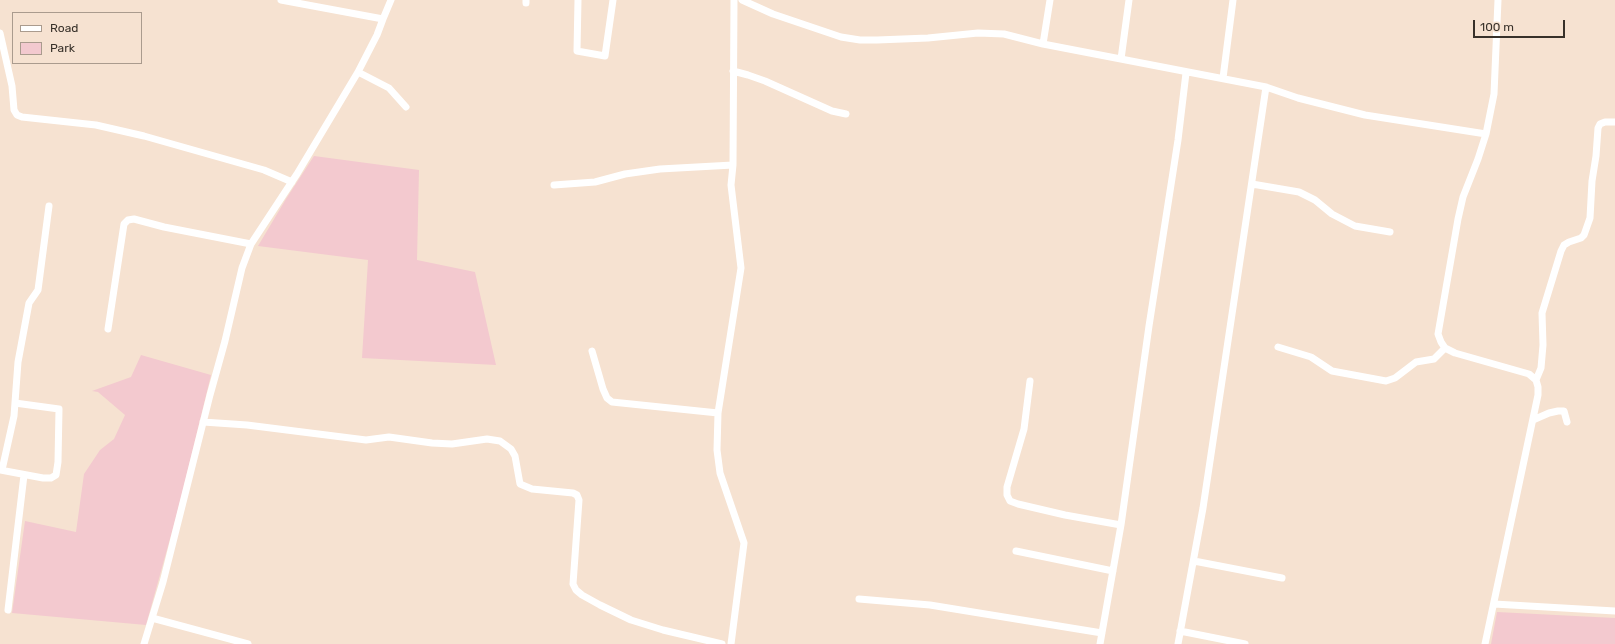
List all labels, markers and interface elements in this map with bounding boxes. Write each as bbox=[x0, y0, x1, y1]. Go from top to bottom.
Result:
legend bbox=[12, 12, 142, 64]
scale bar bbox=[1475, 12, 1567, 38]
text: 100 m bbox=[1480, 20, 1514, 34]
text: Road bbox=[50, 21, 78, 35]
text: Park bbox=[50, 41, 75, 55]

